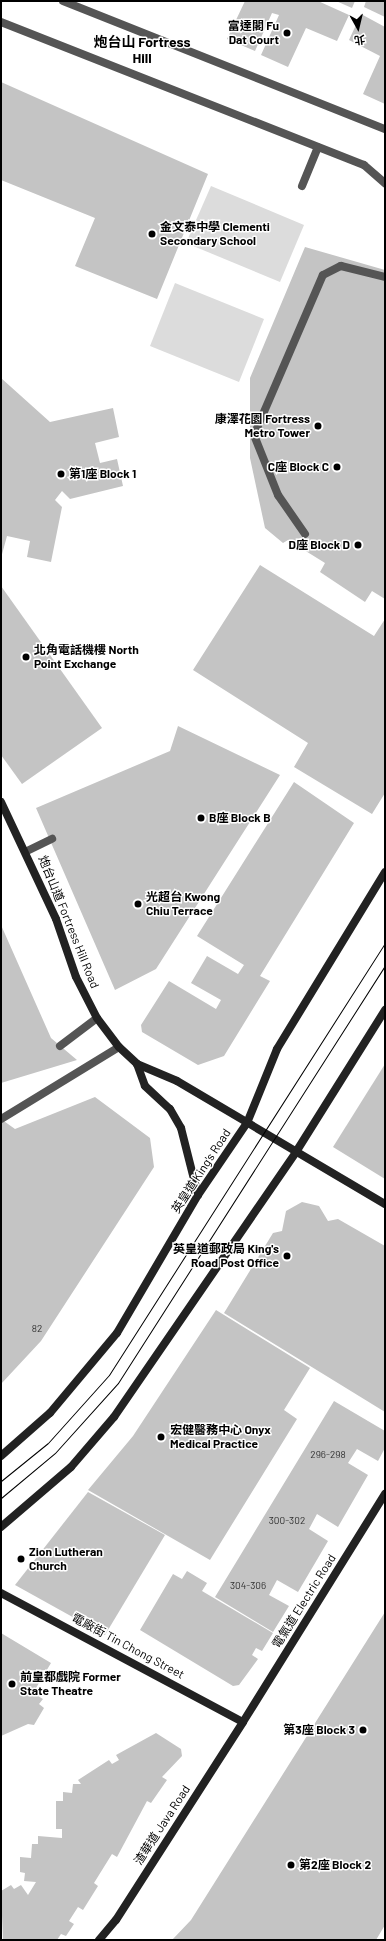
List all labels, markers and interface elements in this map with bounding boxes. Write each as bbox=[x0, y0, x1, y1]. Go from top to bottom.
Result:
north arrow bbox=[338, 8, 378, 48]
place label: 富達閣 Fu Dat Court bbox=[228, 19, 279, 47]
marker: 富達閣 Fu Dat Court bbox=[282, 28, 292, 38]
text: 北 bbox=[353, 33, 366, 48]
district label: 炮台山 Fortress Hill bbox=[93, 34, 191, 66]
place label: 金文泰中學 Clementi Secondary School bbox=[160, 220, 270, 248]
marker: 金文泰中學 Clementi Secondary School bbox=[147, 229, 157, 239]
place label: 康澤花園 Fortress Metro Tower bbox=[215, 412, 310, 440]
marker: 康澤花園 Fortress Metro Tower bbox=[313, 421, 323, 431]
place label: C座 Block C bbox=[268, 460, 329, 474]
marker: C座 Block C bbox=[332, 462, 342, 472]
place label: 第1座 Block 1 bbox=[69, 467, 136, 481]
marker: 第1座 Block 1 bbox=[56, 469, 66, 479]
place label: D座 Block D bbox=[288, 538, 350, 552]
marker: D座 Block D bbox=[353, 540, 363, 550]
place label: 北角電話機樓 North Point Exchange bbox=[34, 643, 139, 671]
marker: 北角電話機樓 North Point Exchange bbox=[21, 652, 31, 662]
place label: B座 Block B bbox=[209, 811, 271, 825]
marker: B座 Block B bbox=[196, 813, 206, 823]
street label: 炮台山道 Fortress Hill Road bbox=[36, 854, 102, 990]
place label: 光超台 Kwong Chiu Terrace bbox=[146, 890, 220, 918]
marker: 光超台 Kwong Chiu Terrace bbox=[133, 899, 143, 909]
street label: 英皇道 King's Road bbox=[168, 1126, 234, 1216]
place label: 英皇道郵政局 King's Road Post Office bbox=[173, 1242, 279, 1270]
marker: 英皇道郵政局 King's Road Post Office bbox=[282, 1251, 292, 1261]
house number: 82 bbox=[32, 1323, 42, 1335]
place label: 宏健醫務中心 Onyx Medical Practice bbox=[170, 1423, 271, 1451]
marker: 宏健醫務中心 Onyx Medical Practice bbox=[155, 1431, 167, 1443]
house number: 296-298 bbox=[310, 1449, 346, 1461]
house number: 300-302 bbox=[269, 1515, 305, 1527]
place label: Zion Lutheran Church bbox=[29, 1545, 103, 1573]
street label: 電氣道 Electric Road bbox=[269, 1551, 339, 1651]
marker: Zion Lutheran Church bbox=[16, 1554, 26, 1564]
house number: 304-306 bbox=[230, 1580, 266, 1592]
street label: 電廠街 Tin Chong Street bbox=[69, 1610, 187, 1682]
place label: 前皇都戲院 Former State Theatre bbox=[20, 1670, 121, 1698]
marker: 前皇都戲院 Former State Theatre bbox=[7, 1679, 17, 1689]
place label: 第3座 Block 3 bbox=[283, 1723, 355, 1737]
marker: 第3座 Block 3 bbox=[358, 1725, 368, 1735]
street label: 渣華道 Java Road bbox=[131, 1782, 193, 1868]
place label: 第2座 Block 2 bbox=[299, 1858, 371, 1872]
marker: 第2座 Block 2 bbox=[286, 1860, 296, 1870]

